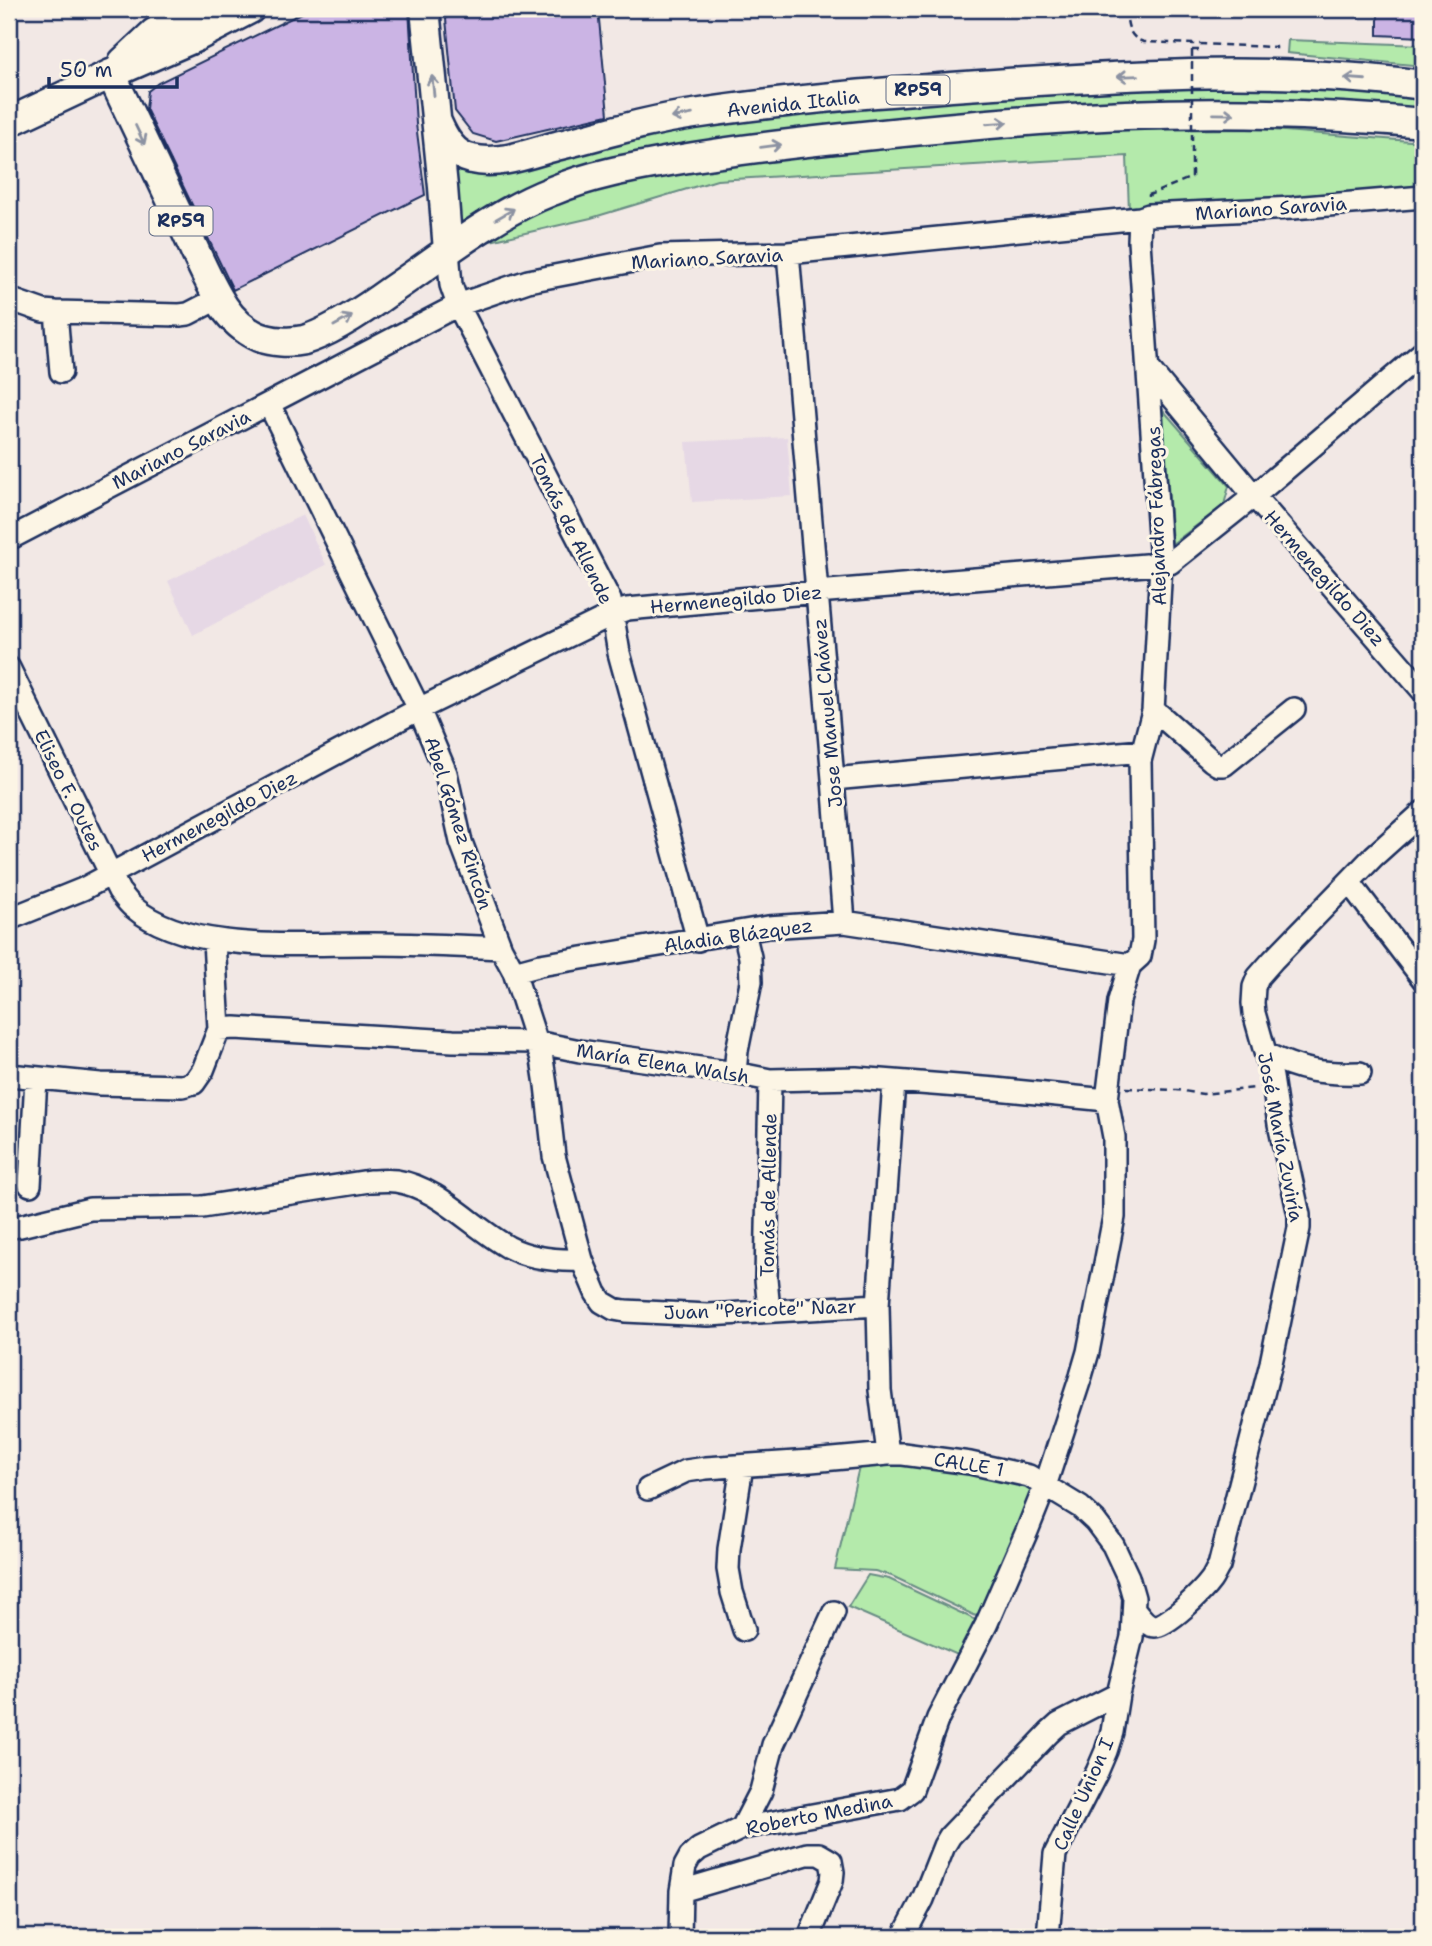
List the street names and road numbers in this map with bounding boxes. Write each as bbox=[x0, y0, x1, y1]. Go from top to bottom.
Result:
road number: RP59 bbox=[886, 76, 950, 104]
street label: Avenida Italia bbox=[726, 84, 861, 123]
street label: Mariano Saravia bbox=[1194, 191, 1348, 226]
road number: RP59 bbox=[150, 206, 212, 236]
street label: Mariano Saravia bbox=[630, 242, 784, 275]
street label: Mariano Saravia bbox=[108, 404, 255, 495]
street label: Alejandro Fábregas bbox=[1141, 426, 1172, 606]
street label: Tomás de Allende bbox=[524, 450, 619, 608]
street label: Hermenegildo Diez bbox=[1258, 505, 1391, 652]
street label: Hermenegildo Diez bbox=[649, 580, 823, 619]
street label: Jose Manuel Chávez bbox=[807, 617, 848, 809]
street label: Eliseo F. Outes bbox=[28, 725, 109, 855]
street label: Abel Gómez Rincón bbox=[419, 734, 498, 913]
street label: Hermenegildo Diez bbox=[137, 765, 301, 868]
street label: Aladia Blázquez bbox=[662, 913, 814, 958]
street label: María Elena Walsh bbox=[575, 1037, 751, 1090]
street label: José María Zuviría bbox=[1252, 1050, 1309, 1224]
street label: Tomás de Allende bbox=[755, 1113, 782, 1277]
street label: Juan "Pericote" Nazr bbox=[663, 1294, 857, 1325]
street label: CALLE 1 bbox=[932, 1447, 1006, 1482]
street label: Calle Union I bbox=[1047, 1734, 1119, 1854]
street label: Roberto Medina bbox=[744, 1788, 895, 1841]

